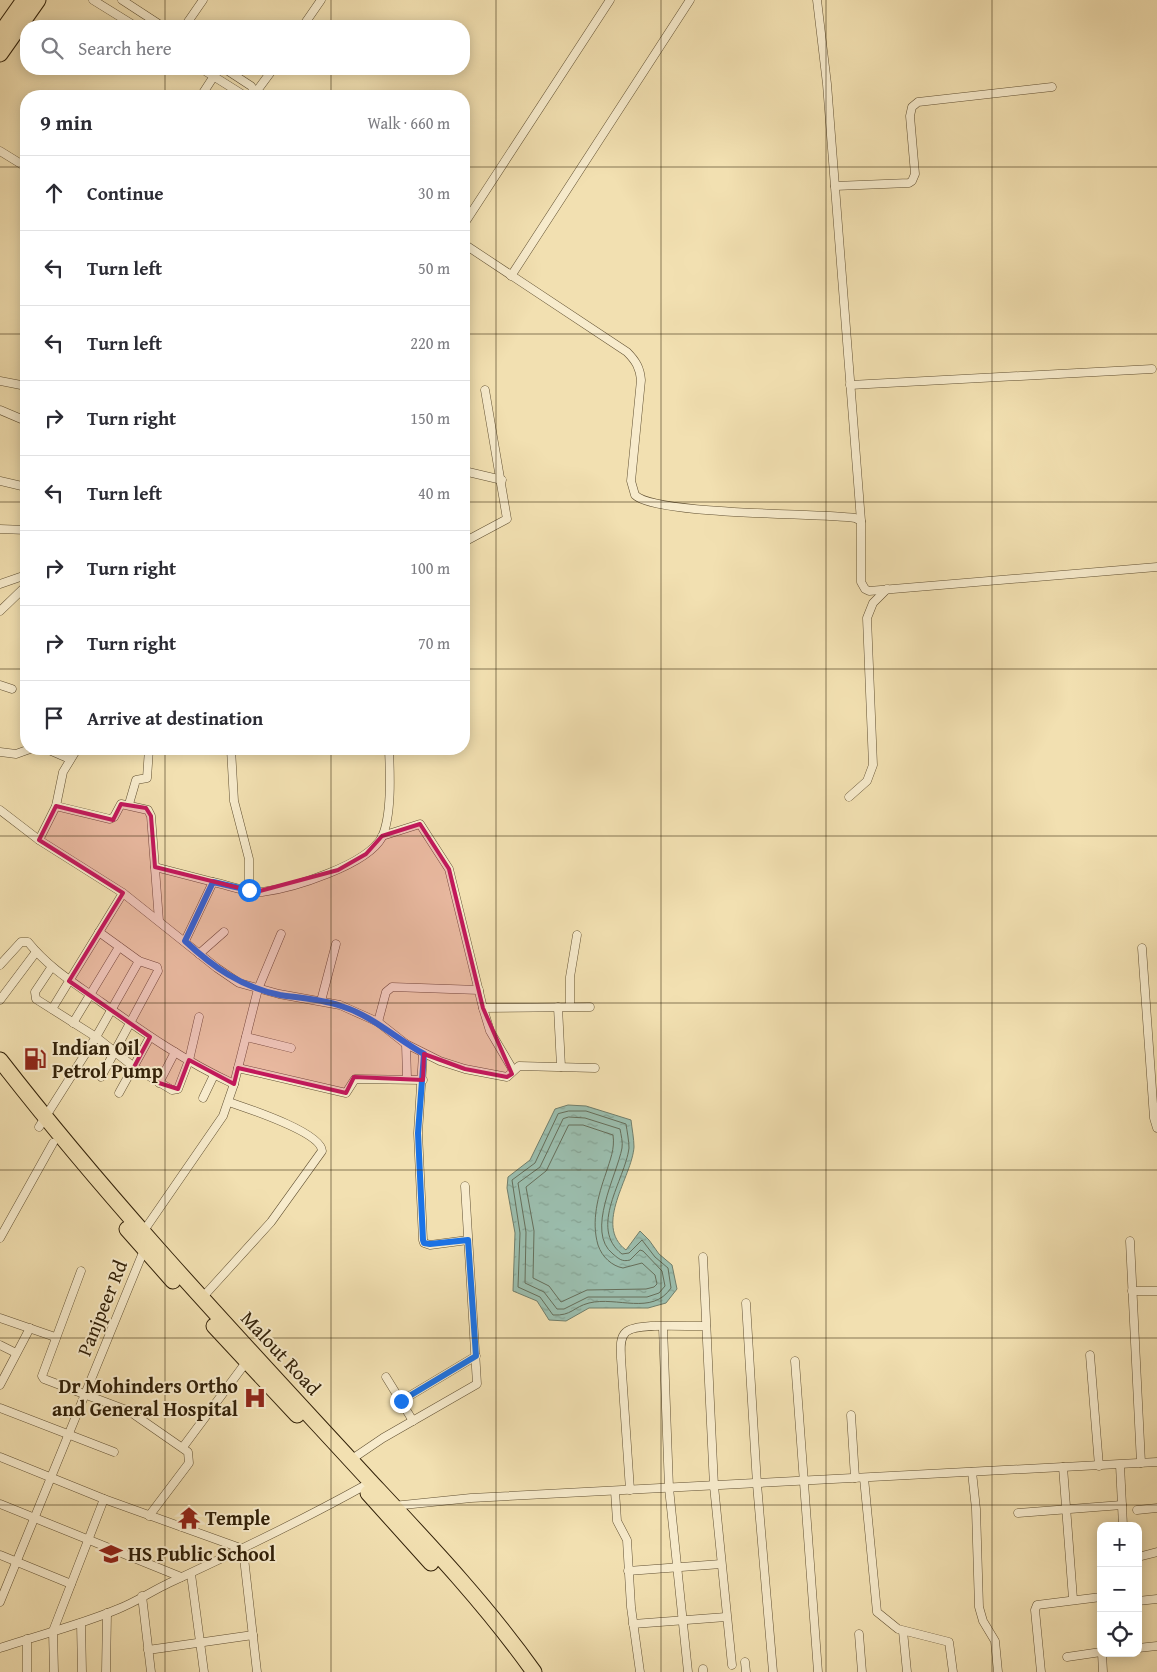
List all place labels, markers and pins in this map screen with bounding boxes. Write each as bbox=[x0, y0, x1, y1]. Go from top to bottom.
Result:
place label: Indian Oil Petrol Pump bbox=[52, 1033, 163, 1085]
fuel station icon: Indian Oil Petrol Pump bbox=[22, 1046, 48, 1072]
place label: Dr Mohinders Ortho and General Hospital bbox=[52, 1371, 238, 1423]
hospital icon: Dr Mohinders Ortho and General Hospital bbox=[242, 1385, 268, 1411]
place label: Temple bbox=[205, 1503, 271, 1532]
temple icon: Temple bbox=[176, 1505, 202, 1531]
place label: HS Public School bbox=[128, 1539, 276, 1568]
school or university icon: HS Public School bbox=[98, 1541, 124, 1567]

